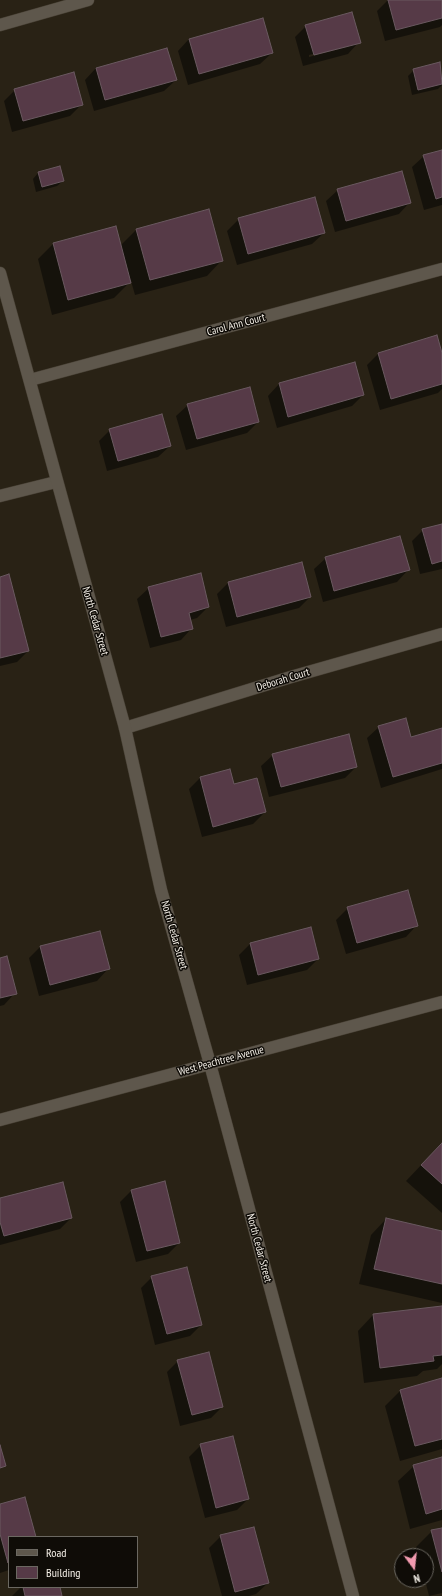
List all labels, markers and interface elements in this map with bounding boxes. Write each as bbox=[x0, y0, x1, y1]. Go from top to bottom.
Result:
street label: Carol Ann Court bbox=[205, 311, 267, 339]
street label: North Cedar Street bbox=[79, 585, 111, 657]
street label: Deborah Court bbox=[255, 666, 311, 694]
street label: North Cedar Street bbox=[158, 899, 190, 971]
street label: West Peachtree Avenue bbox=[177, 1043, 265, 1079]
street label: North Cedar Street bbox=[243, 1212, 275, 1284]
legend bbox=[8, 1536, 138, 1588]
text: Road bbox=[46, 1545, 66, 1560]
north arrow bbox=[394, 1548, 434, 1588]
text: Building bbox=[46, 1565, 81, 1580]
text: N bbox=[412, 1571, 422, 1586]

